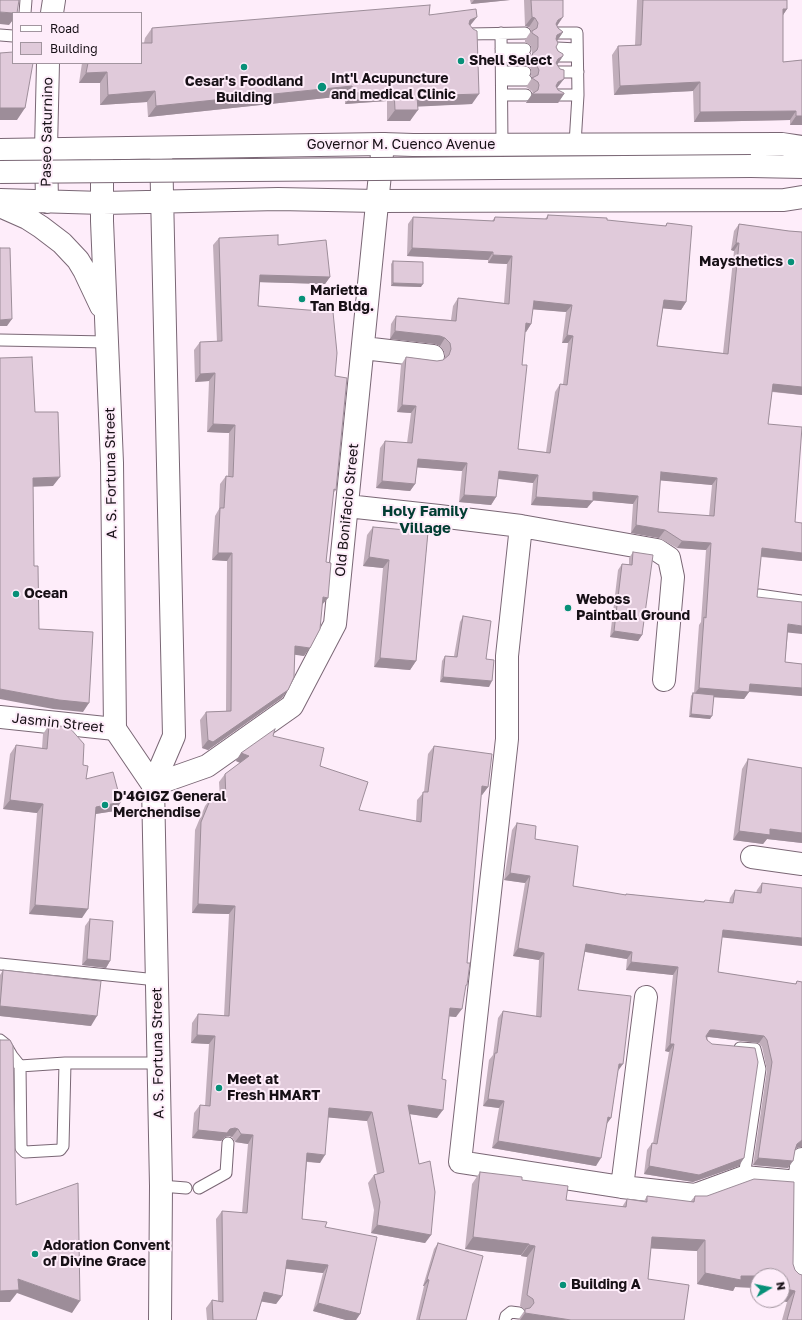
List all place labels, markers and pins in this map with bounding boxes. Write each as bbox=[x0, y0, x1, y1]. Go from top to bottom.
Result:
place label: Shell Select bbox=[469, 53, 552, 69]
marker: Shell Select bbox=[456, 56, 466, 66]
marker: Cesar's Foodland Building bbox=[239, 62, 249, 72]
place label: Int'l Acupuncture and medical Clinic bbox=[331, 71, 456, 104]
place label: Cesar's Foodland Building bbox=[185, 74, 303, 106]
marker: Int'l Acupuncture and medical Clinic bbox=[316, 81, 328, 93]
place label: Maysthetics bbox=[699, 254, 783, 270]
marker: Maysthetics bbox=[786, 257, 796, 267]
place label: Marietta Tan Bldg. bbox=[310, 283, 374, 316]
marker: Marietta Tan Bldg. bbox=[297, 294, 307, 304]
place label: Ocean bbox=[24, 586, 68, 602]
marker: Ocean bbox=[11, 589, 21, 599]
place label: Weboss Paintball Ground bbox=[576, 592, 690, 624]
marker: Weboss Paintball Ground bbox=[563, 603, 573, 613]
place label: D'4GIGZ General Merchendise bbox=[113, 789, 226, 822]
marker: D'4GIGZ General Merchendise bbox=[100, 800, 110, 810]
place label: Meet at Fresh HMART bbox=[227, 1072, 320, 1104]
marker: Meet at Fresh HMART bbox=[214, 1083, 224, 1093]
place label: Adoration Convent of Divine Grace bbox=[43, 1238, 170, 1270]
marker: Adoration Convent of Divine Grace bbox=[30, 1249, 40, 1259]
place label: Building A bbox=[571, 1277, 641, 1293]
marker: Building A bbox=[558, 1280, 568, 1290]

